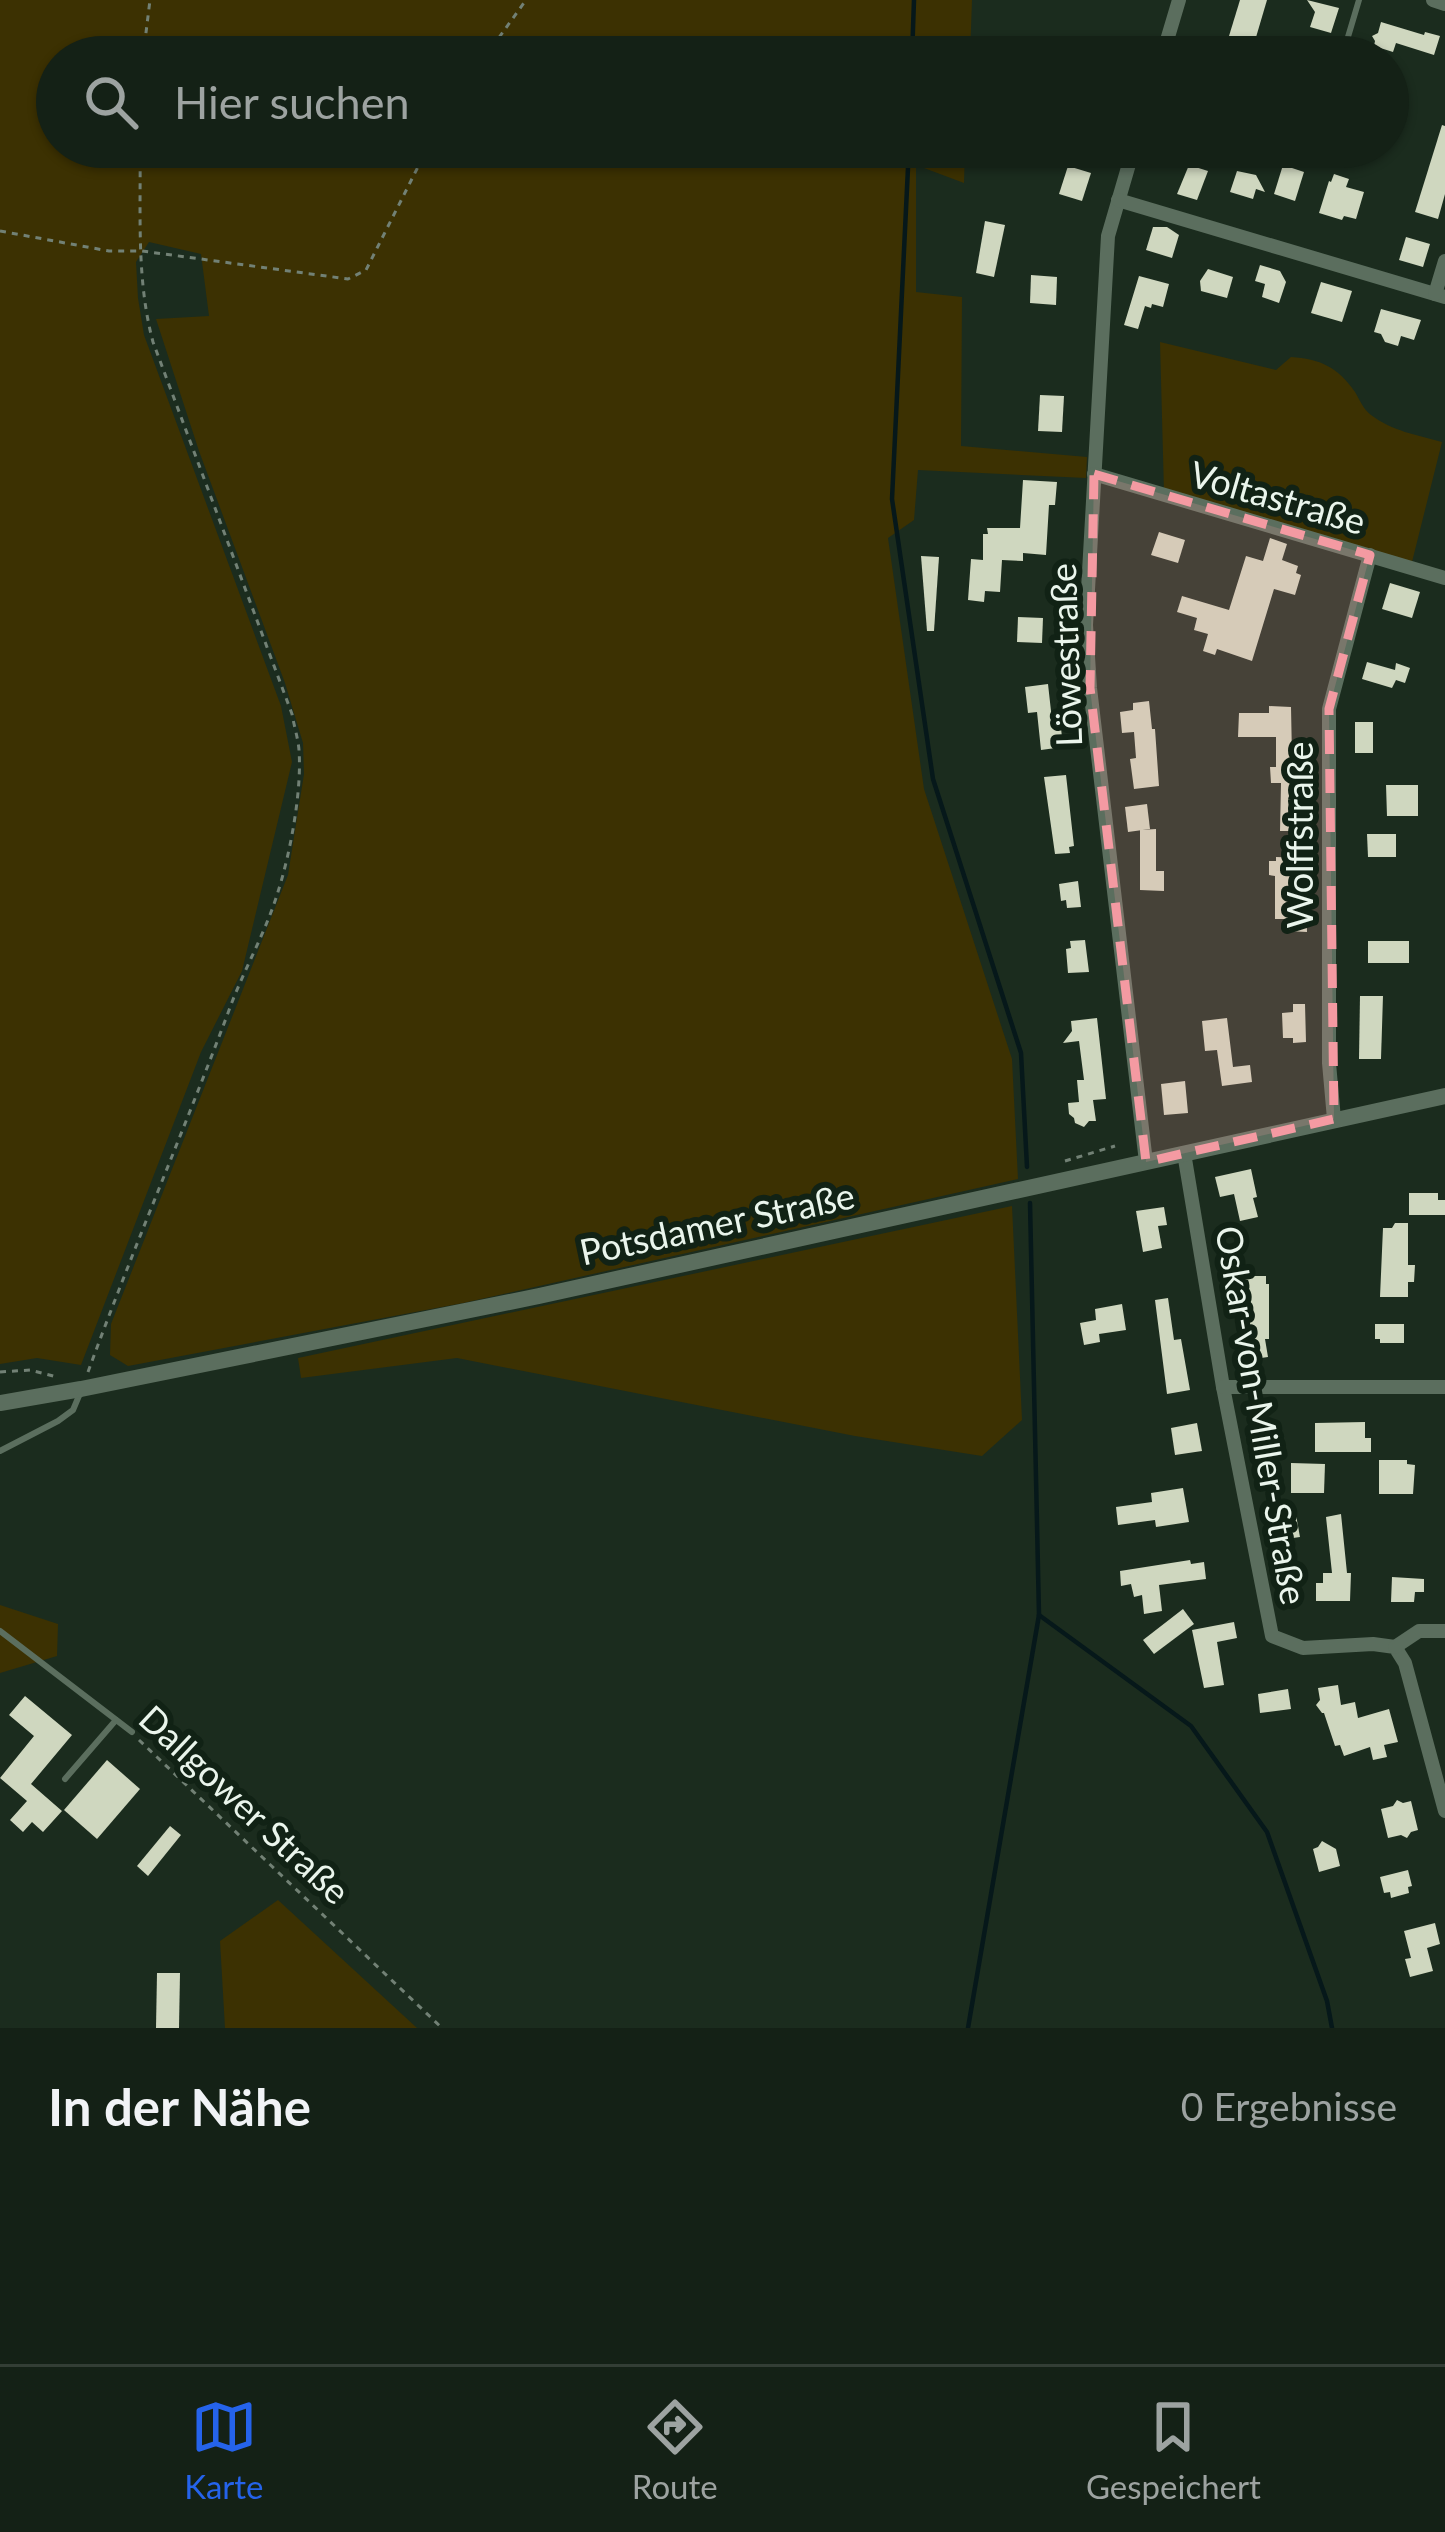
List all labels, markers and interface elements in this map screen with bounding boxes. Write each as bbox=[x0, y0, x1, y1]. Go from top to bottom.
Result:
search box bbox=[36, 36, 1409, 168]
icon: search bbox=[78, 69, 144, 135]
text: Hier suchen bbox=[174, 75, 410, 129]
street label: Voltastraße bbox=[1185, 451, 1371, 543]
street label: Löwestraße bbox=[1040, 563, 1090, 747]
street label: Wolffstraße bbox=[1277, 741, 1321, 929]
street label: Potsdamer Straße bbox=[576, 1172, 858, 1274]
street label: Oskar-von-Miller-Straße bbox=[1207, 1222, 1317, 1608]
street label: Dallgower Straße bbox=[131, 1695, 359, 1913]
text: In der Nähe bbox=[48, 2076, 311, 2137]
text: 0 Ergebnisse bbox=[1181, 2083, 1397, 2129]
tab: Karte bbox=[184, 2394, 264, 2506]
tab: Route bbox=[632, 2394, 718, 2506]
tab: Gespeichert bbox=[1086, 2394, 1261, 2506]

